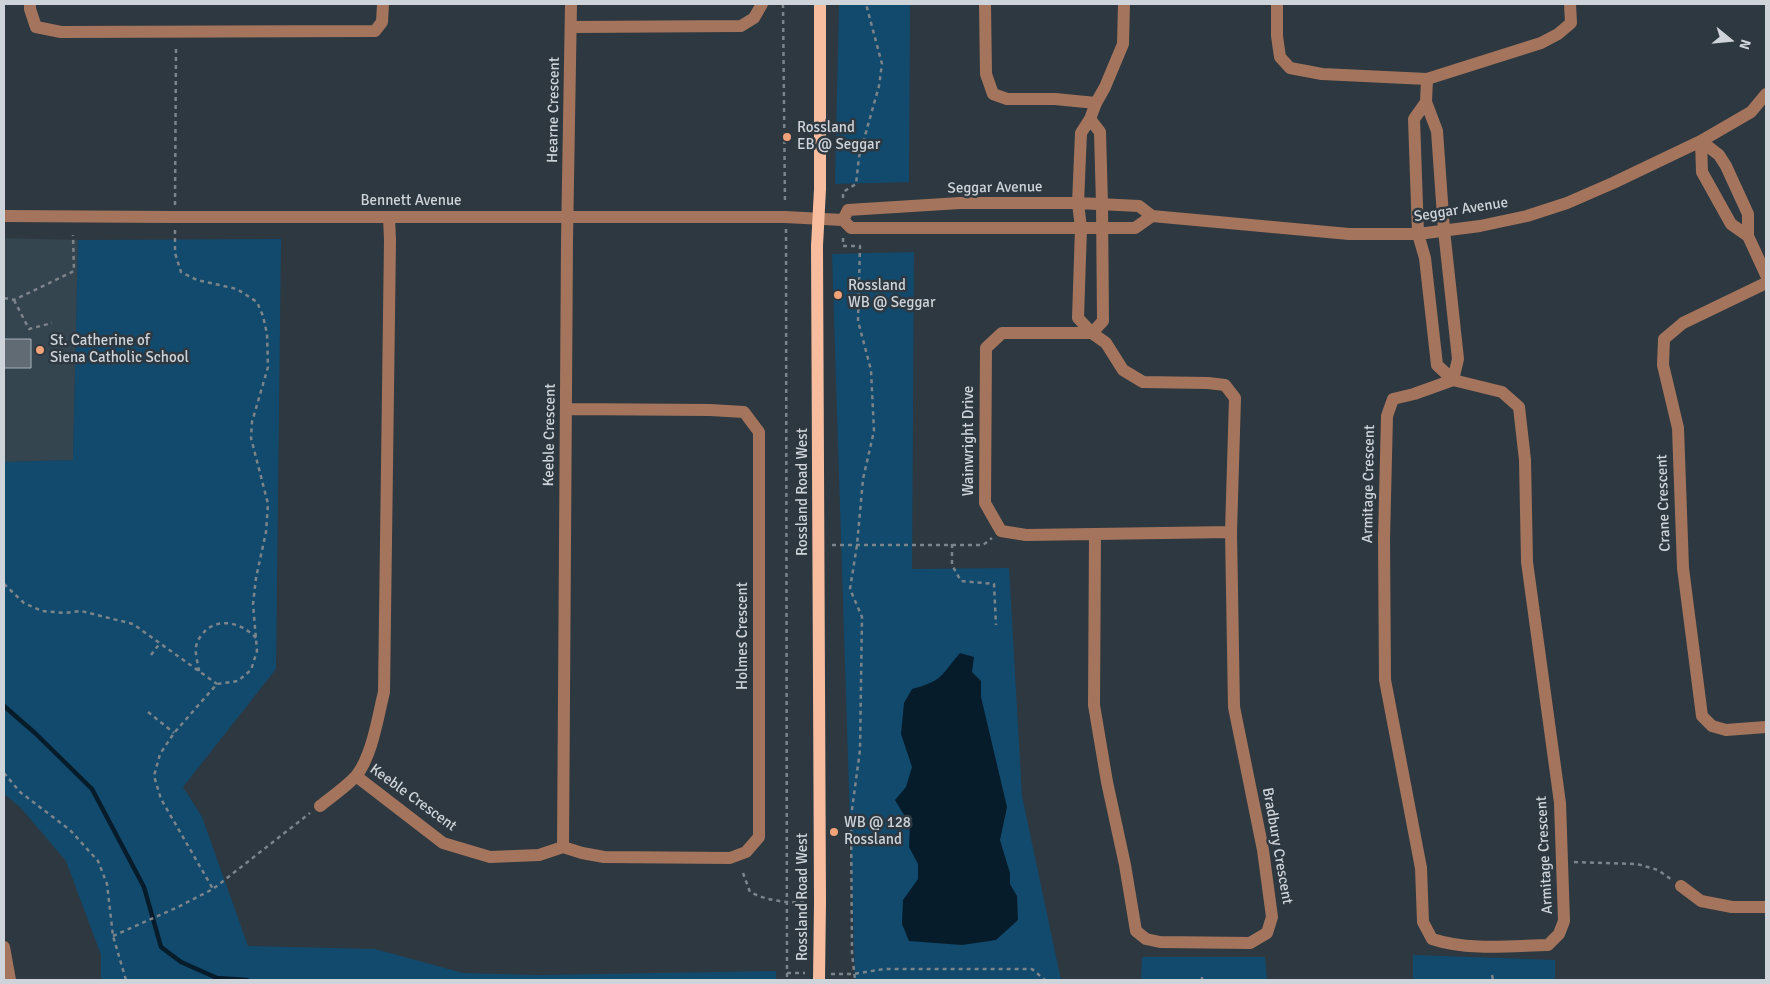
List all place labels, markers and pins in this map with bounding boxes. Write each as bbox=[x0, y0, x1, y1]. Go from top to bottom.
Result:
place label: Rossland EB @ Seggar bbox=[797, 119, 880, 154]
marker: Rossland EB @ Seggar bbox=[781, 131, 793, 143]
place label: Rossland WB @ Seggar bbox=[848, 277, 935, 312]
marker: Rossland WB @ Seggar bbox=[832, 289, 844, 301]
place label: St. Catherine of Siena Catholic School bbox=[50, 332, 189, 367]
marker: St. Catherine of Siena Catholic School bbox=[34, 344, 46, 356]
place label: WB @ 128 Rossland bbox=[844, 814, 911, 849]
marker: WB @ 128 Rossland bbox=[828, 826, 840, 838]

